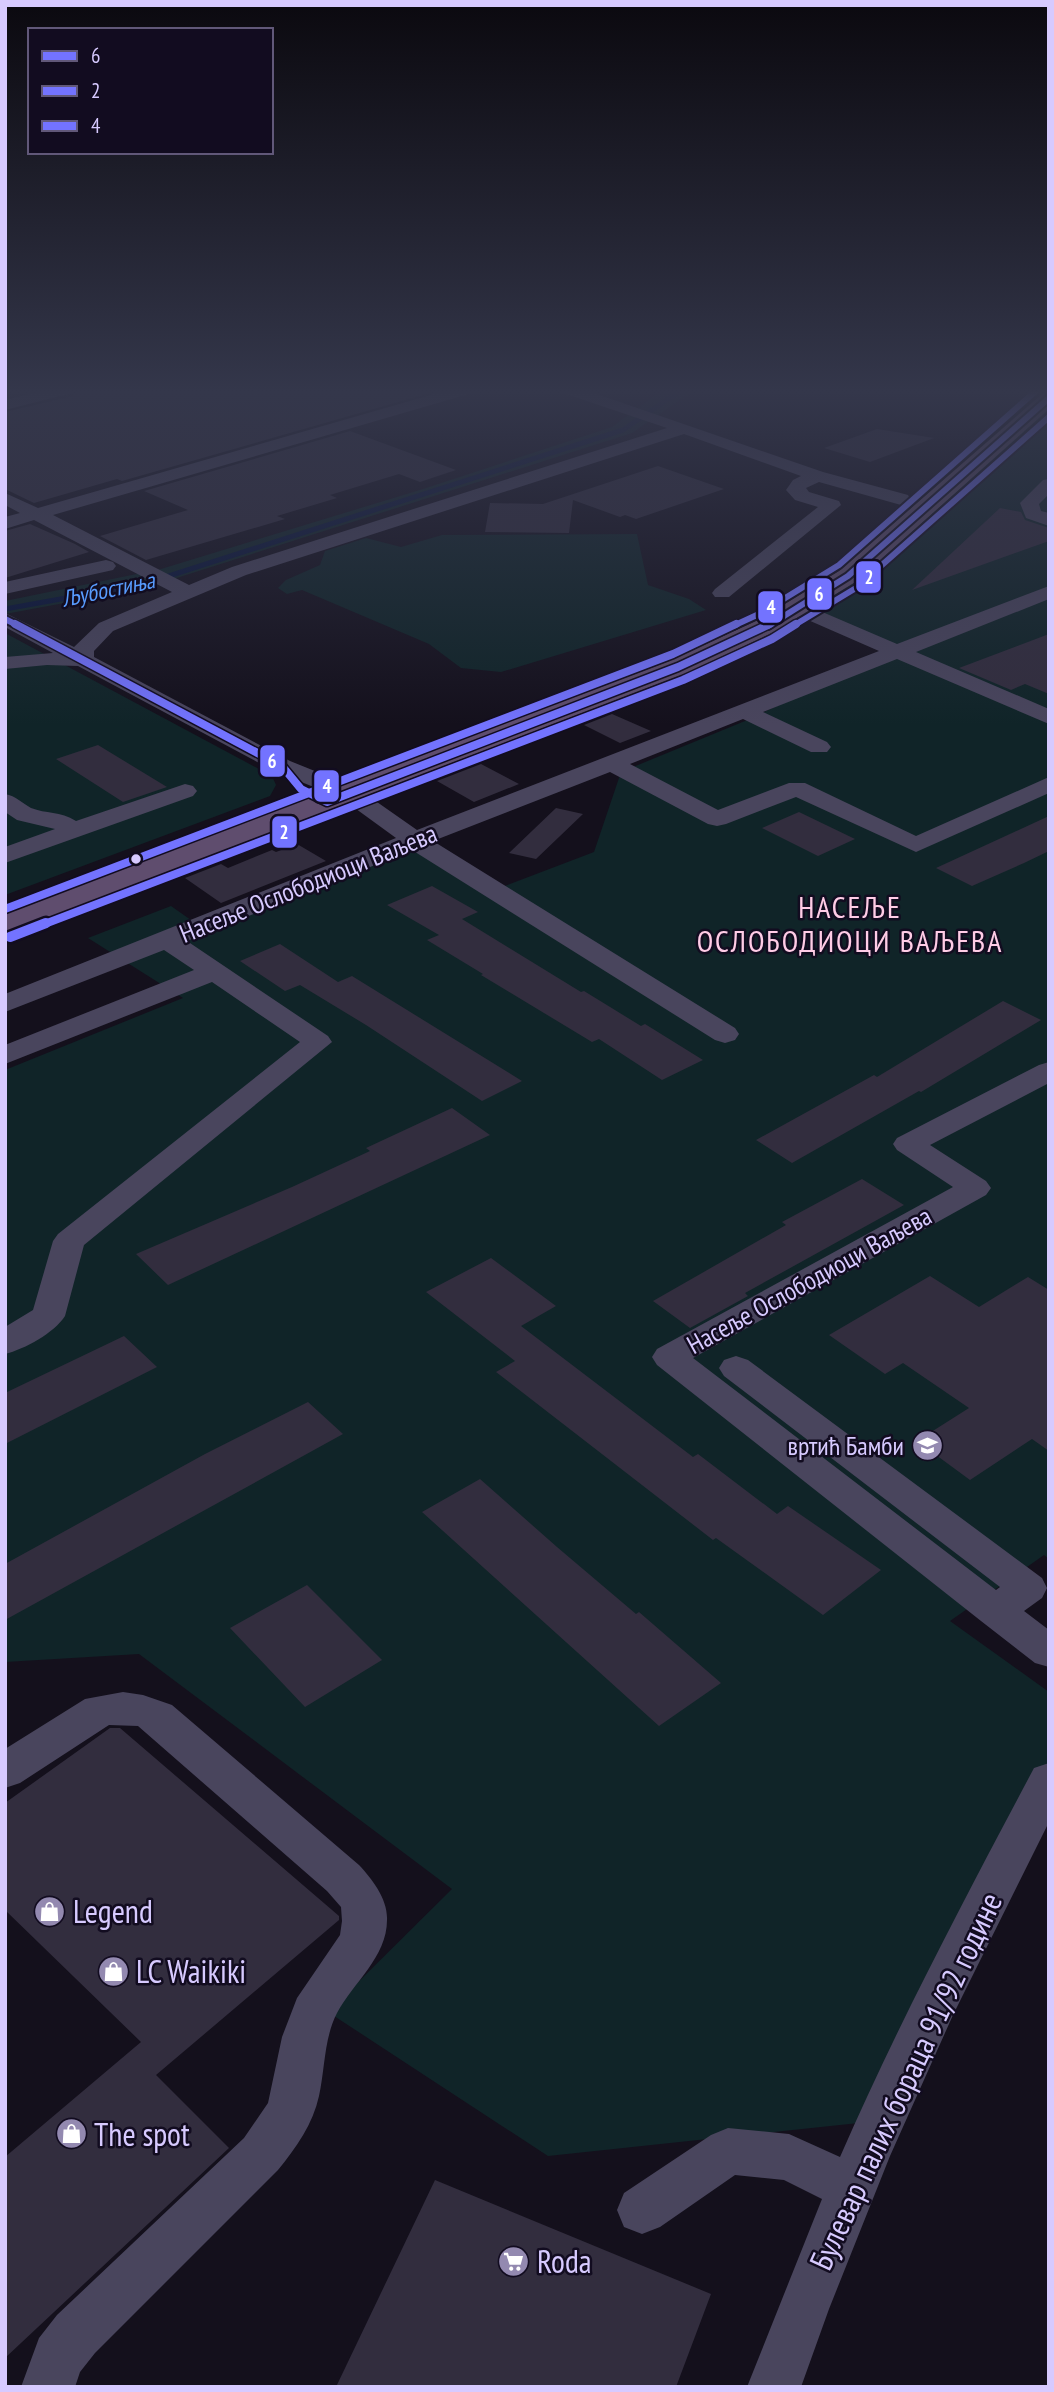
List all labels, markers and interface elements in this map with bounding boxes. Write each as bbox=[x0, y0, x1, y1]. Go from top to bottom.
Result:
legend bbox=[28, 28, 273, 154]
text: 6 bbox=[91, 42, 100, 69]
text: 2 bbox=[91, 77, 100, 104]
text: 4 bbox=[91, 112, 101, 139]
line badge: 2 bbox=[855, 560, 882, 594]
water label: Љубостиња bbox=[58, 565, 159, 613]
text: 2 bbox=[864, 565, 874, 589]
line badge: 6 bbox=[806, 577, 833, 611]
text: 6 bbox=[814, 582, 824, 606]
line badge: 4 bbox=[757, 590, 784, 624]
text: 4 bbox=[766, 595, 776, 619]
line badge: 6 bbox=[259, 744, 286, 778]
text: 6 bbox=[267, 749, 277, 773]
line badge: 4 bbox=[313, 769, 340, 803]
text: 4 bbox=[322, 774, 332, 798]
line badge: 2 bbox=[271, 815, 298, 849]
street label: Насеље Ослободиоци Ваљева bbox=[175, 816, 441, 950]
text: 2 bbox=[279, 820, 289, 844]
unlabelled marker bbox=[129, 852, 143, 866]
district label: НАСЕЉЕ ОСЛОБОДИОЦИ ВАЉЕВА bbox=[697, 887, 1003, 960]
street label: Насеље Ослободиоци Ваљева bbox=[681, 1199, 937, 1361]
school or university icon: вртић Бамби bbox=[910, 1428, 944, 1462]
place label: вртић Бамби bbox=[788, 1429, 904, 1462]
street label: Булевар палих бораца 91/92 године bbox=[799, 1886, 1011, 2276]
place label: Legend bbox=[73, 1890, 153, 1932]
shop icon: Legend bbox=[33, 1894, 67, 1928]
place label: LC Waikiki bbox=[136, 1950, 246, 1992]
shop icon: LC Waikiki bbox=[96, 1954, 130, 1988]
place label: The spot bbox=[94, 2113, 190, 2155]
shop icon: The spot bbox=[54, 2117, 88, 2151]
place label: Roda bbox=[537, 2240, 592, 2282]
supermarket icon: Roda bbox=[497, 2244, 531, 2278]

